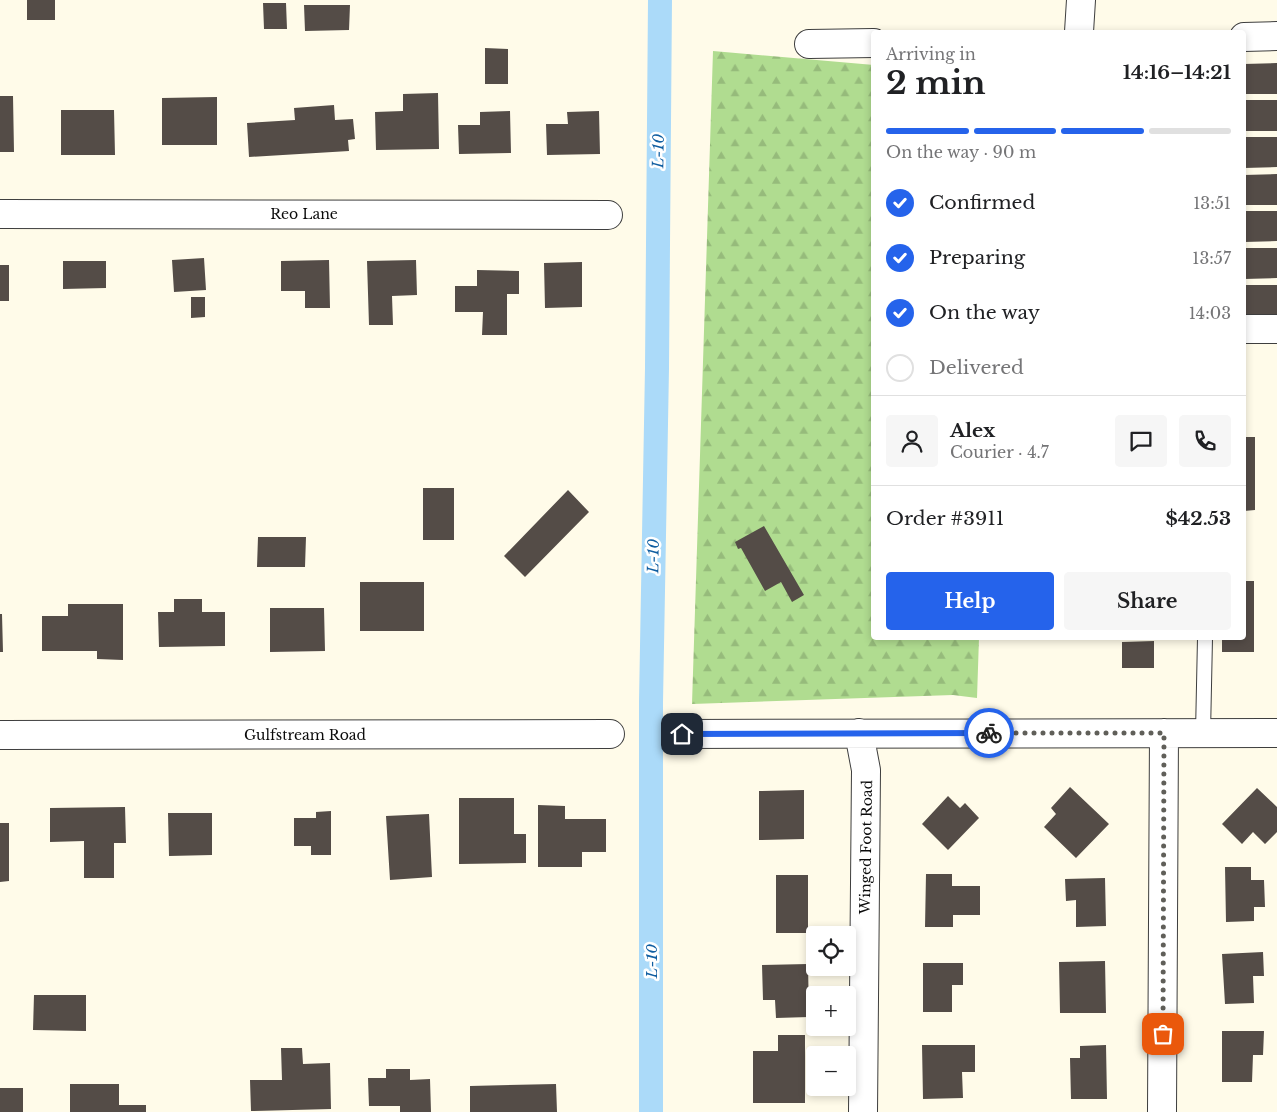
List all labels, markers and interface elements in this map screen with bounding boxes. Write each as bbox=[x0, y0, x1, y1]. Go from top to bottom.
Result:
text: Arriving in bbox=[886, 44, 976, 64]
text: 14:16–14:21 bbox=[1123, 61, 1231, 84]
text: 2 min bbox=[886, 63, 986, 103]
water label: L-10 bbox=[648, 134, 668, 169]
text: On the way · 90 m bbox=[886, 142, 1036, 162]
icon: check bbox=[886, 189, 914, 217]
text: Confirmed bbox=[929, 191, 1035, 214]
text: 13:51 bbox=[1193, 193, 1231, 213]
street label: Reo Lane bbox=[270, 205, 338, 223]
icon: check bbox=[886, 244, 914, 272]
text: Preparing bbox=[929, 246, 1025, 269]
text: 13:57 bbox=[1192, 248, 1231, 268]
icon: check bbox=[886, 299, 914, 327]
text: On the way bbox=[929, 301, 1040, 324]
text: 14:03 bbox=[1189, 303, 1231, 323]
text: Delivered bbox=[929, 356, 1024, 379]
button: person bbox=[886, 415, 938, 467]
button: chat bbox=[1115, 415, 1167, 467]
button: phone bbox=[1179, 415, 1231, 467]
text: Alex bbox=[950, 419, 995, 442]
text: Courier · 4.7 bbox=[950, 442, 1049, 462]
text: Order #3911 bbox=[886, 507, 1004, 530]
text: $42.53 bbox=[1165, 507, 1231, 530]
water label: L-10 bbox=[643, 539, 663, 574]
button: Help bbox=[886, 572, 1054, 630]
button: Share bbox=[1064, 572, 1231, 630]
courier bbox=[964, 708, 1014, 758]
pin bbox=[661, 713, 703, 755]
icon: bike bbox=[975, 719, 1003, 747]
icon: home bbox=[668, 720, 696, 748]
street label: Gulfstream Road bbox=[244, 726, 367, 744]
street label: Winged Foot Road bbox=[856, 779, 876, 915]
map controls bbox=[806, 926, 856, 1096]
button: locate bbox=[806, 926, 856, 976]
water label: L-10 bbox=[642, 944, 661, 979]
button: + bbox=[806, 986, 856, 1036]
pin bbox=[1142, 1013, 1184, 1055]
icon: bag bbox=[1149, 1020, 1177, 1048]
button: − bbox=[806, 1046, 856, 1096]

